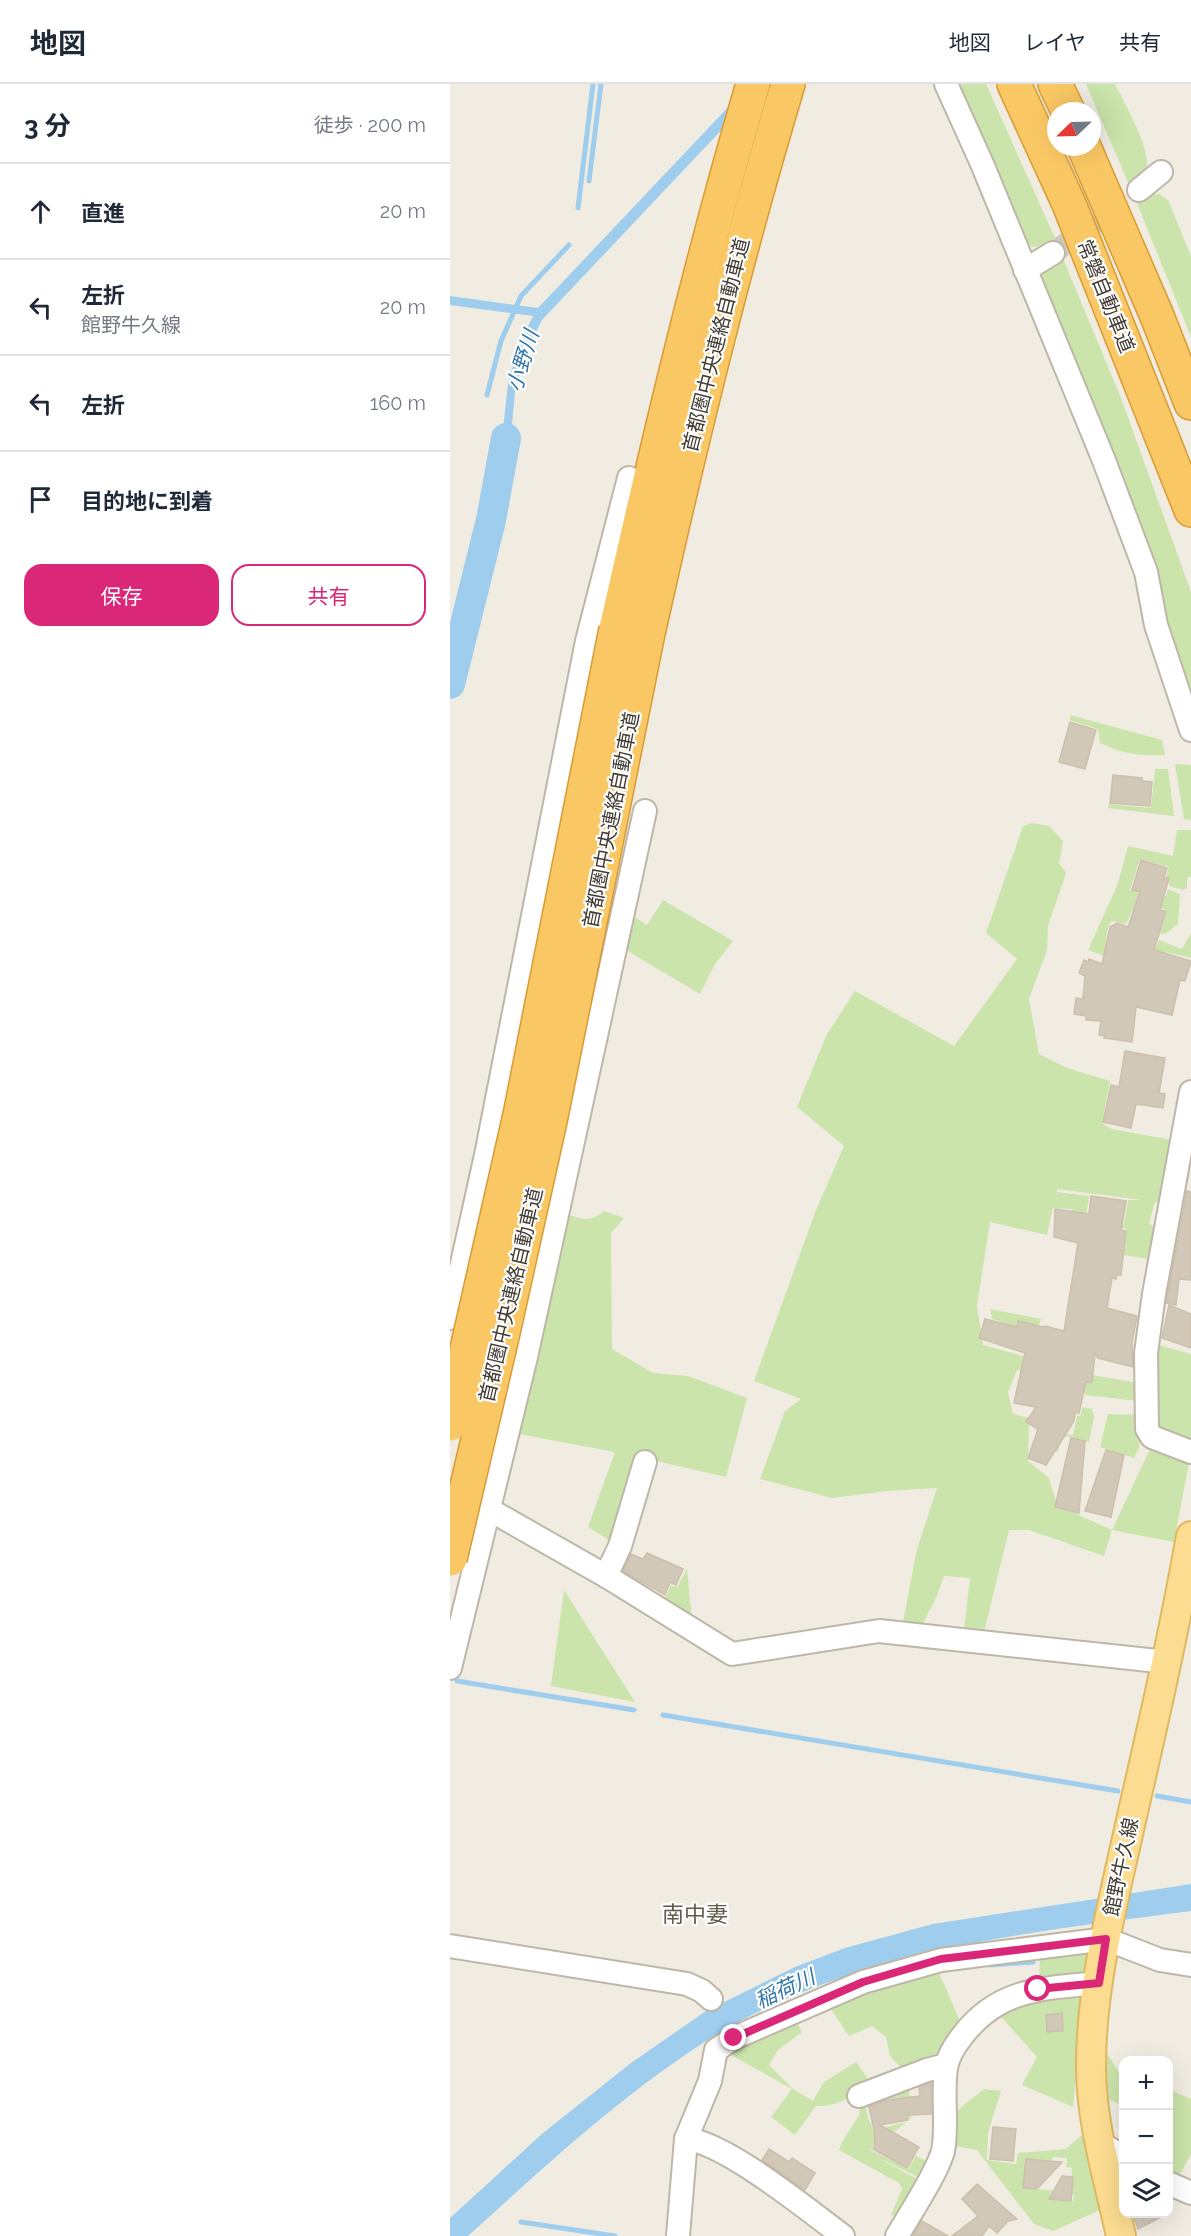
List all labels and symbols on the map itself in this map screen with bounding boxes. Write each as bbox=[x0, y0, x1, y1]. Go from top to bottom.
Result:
north arrow bbox=[1047, 102, 1101, 156]
street label: 首都圏中央連絡自動車道 bbox=[678, 235, 754, 455]
street label: 常磐自動車道 bbox=[1072, 236, 1140, 356]
water label: 小野川 bbox=[501, 325, 544, 395]
street label: 首都圏中央連絡自動車道 bbox=[578, 710, 644, 930]
street label: 首都圏中央連絡自動車道 bbox=[475, 1185, 547, 1405]
street label: 館野牛久線 bbox=[1099, 1816, 1143, 1918]
district label: 南中妻 bbox=[662, 1901, 728, 1927]
water label: 稲荷川 bbox=[751, 1963, 820, 2013]
route start bbox=[1024, 1975, 1050, 2001]
route end bbox=[720, 2024, 746, 2050]

